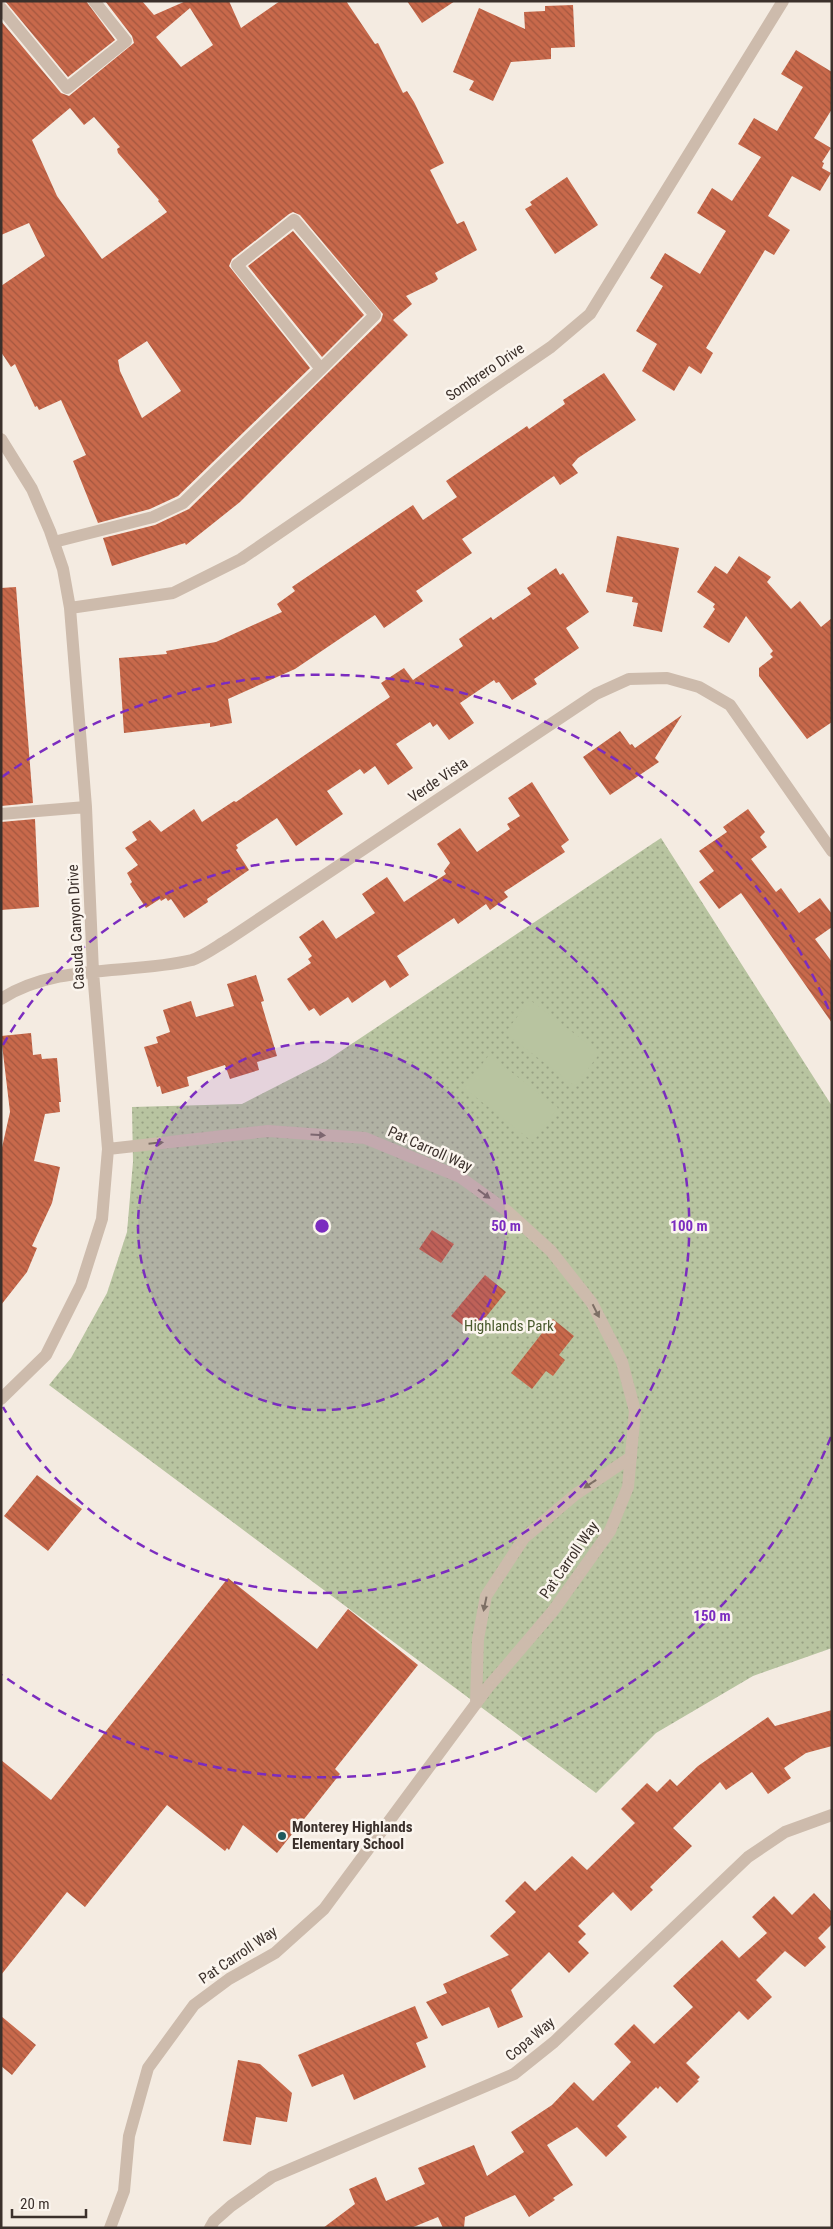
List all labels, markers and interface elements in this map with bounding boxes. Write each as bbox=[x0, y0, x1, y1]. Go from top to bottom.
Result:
street label: Sombrero Drive bbox=[442, 339, 528, 405]
street label: Verde Vista bbox=[405, 754, 471, 806]
street label: Casuda Canyon Drive bbox=[64, 864, 88, 990]
street label: Pat Carroll Way bbox=[385, 1122, 475, 1176]
one-way arrow bbox=[310, 1131, 326, 1139]
one-way arrow bbox=[148, 1139, 164, 1147]
one-way arrow bbox=[477, 1189, 490, 1200]
centre of rings bbox=[313, 1217, 331, 1235]
text: 50 m bbox=[491, 1217, 521, 1235]
text: 100 m bbox=[670, 1217, 708, 1235]
one-way arrow bbox=[592, 1303, 600, 1318]
park label: Highlands Park bbox=[464, 1317, 554, 1335]
one-way arrow bbox=[584, 1479, 597, 1489]
street label: Pat Carroll Way bbox=[536, 1518, 602, 1602]
one-way arrow bbox=[481, 1596, 489, 1611]
text: 150 m bbox=[693, 1607, 731, 1625]
place label: Monterey Highlands Elementary School bbox=[292, 1818, 413, 1853]
marker: Monterey Highlands Elementary School bbox=[276, 1830, 288, 1842]
street label: Pat Carroll Way bbox=[196, 1922, 280, 1988]
street label: Copa Way bbox=[502, 2013, 558, 2065]
scale bar bbox=[12, 2186, 86, 2218]
text: 20 m bbox=[20, 2195, 50, 2213]

